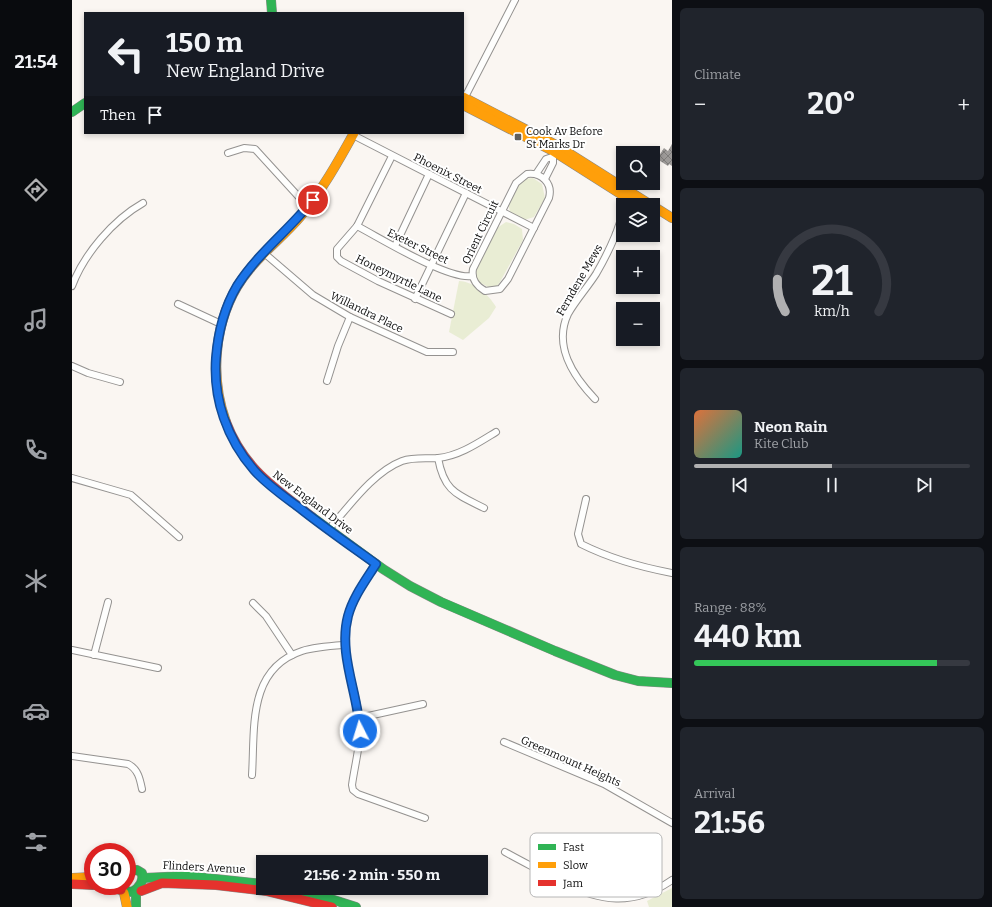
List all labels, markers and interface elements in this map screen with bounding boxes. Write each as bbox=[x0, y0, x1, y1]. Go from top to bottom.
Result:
text: 150 m bbox=[166, 26, 243, 59]
icon: left bbox=[100, 28, 152, 80]
text: 21:54 bbox=[15, 51, 57, 73]
text: New England Drive bbox=[166, 60, 325, 82]
text: Climate bbox=[694, 67, 741, 82]
text: 20° bbox=[807, 86, 856, 122]
text: − bbox=[694, 91, 706, 118]
text: + bbox=[957, 91, 970, 118]
icon: arrive bbox=[144, 104, 166, 126]
text: Then bbox=[100, 106, 136, 124]
place label: Cook Av Before St Marks Dr bbox=[526, 125, 603, 151]
marker: Cook Av Before St Marks Dr bbox=[513, 132, 523, 142]
map controls bbox=[616, 146, 660, 346]
button: search bbox=[616, 146, 660, 190]
street label: Phoenix Street bbox=[411, 151, 484, 196]
icon: directions bbox=[22, 176, 50, 204]
pin bbox=[296, 183, 330, 217]
icon: arrive bbox=[302, 189, 324, 211]
street label: Orient Circuit bbox=[459, 198, 502, 266]
button: layers bbox=[616, 198, 660, 242]
street label: Exeter Street bbox=[385, 226, 450, 267]
street label: Ferndene Mews bbox=[554, 242, 605, 318]
button: + bbox=[616, 250, 660, 294]
street label: Honeymyrtle Lane bbox=[354, 252, 444, 305]
text: 21 bbox=[811, 255, 853, 305]
street label: Willandra Place bbox=[328, 289, 405, 336]
button: − bbox=[616, 302, 660, 346]
text: km/h bbox=[814, 302, 850, 319]
icon: music bbox=[22, 306, 50, 334]
text: Neon Rain bbox=[754, 418, 827, 436]
icon: phone bbox=[22, 436, 50, 464]
text: Kite Club bbox=[754, 436, 808, 451]
street label: New England Drive bbox=[270, 468, 355, 537]
icon: previous bbox=[729, 474, 751, 496]
icon: pause bbox=[821, 474, 843, 496]
icon: next bbox=[913, 474, 935, 496]
icon: climate bbox=[22, 567, 50, 595]
text: Range · 88% bbox=[694, 600, 766, 615]
text: 440 km bbox=[694, 619, 801, 655]
icon: car bbox=[22, 697, 50, 725]
position arrow bbox=[339, 710, 381, 752]
street label: Greenmount Heights bbox=[519, 733, 623, 789]
text: Arrival bbox=[694, 786, 735, 801]
text: 21:56 bbox=[694, 805, 765, 841]
icon: filters bbox=[22, 828, 50, 856]
legend bbox=[530, 833, 662, 897]
text: Fast bbox=[563, 841, 584, 854]
speed limit sign: 30 bbox=[84, 843, 136, 895]
street label: Flinders Avenue bbox=[162, 859, 246, 876]
text: Slow bbox=[563, 859, 588, 872]
text: 21:56 · 2 min · 550 m bbox=[304, 866, 440, 884]
text: Jam bbox=[562, 877, 583, 890]

